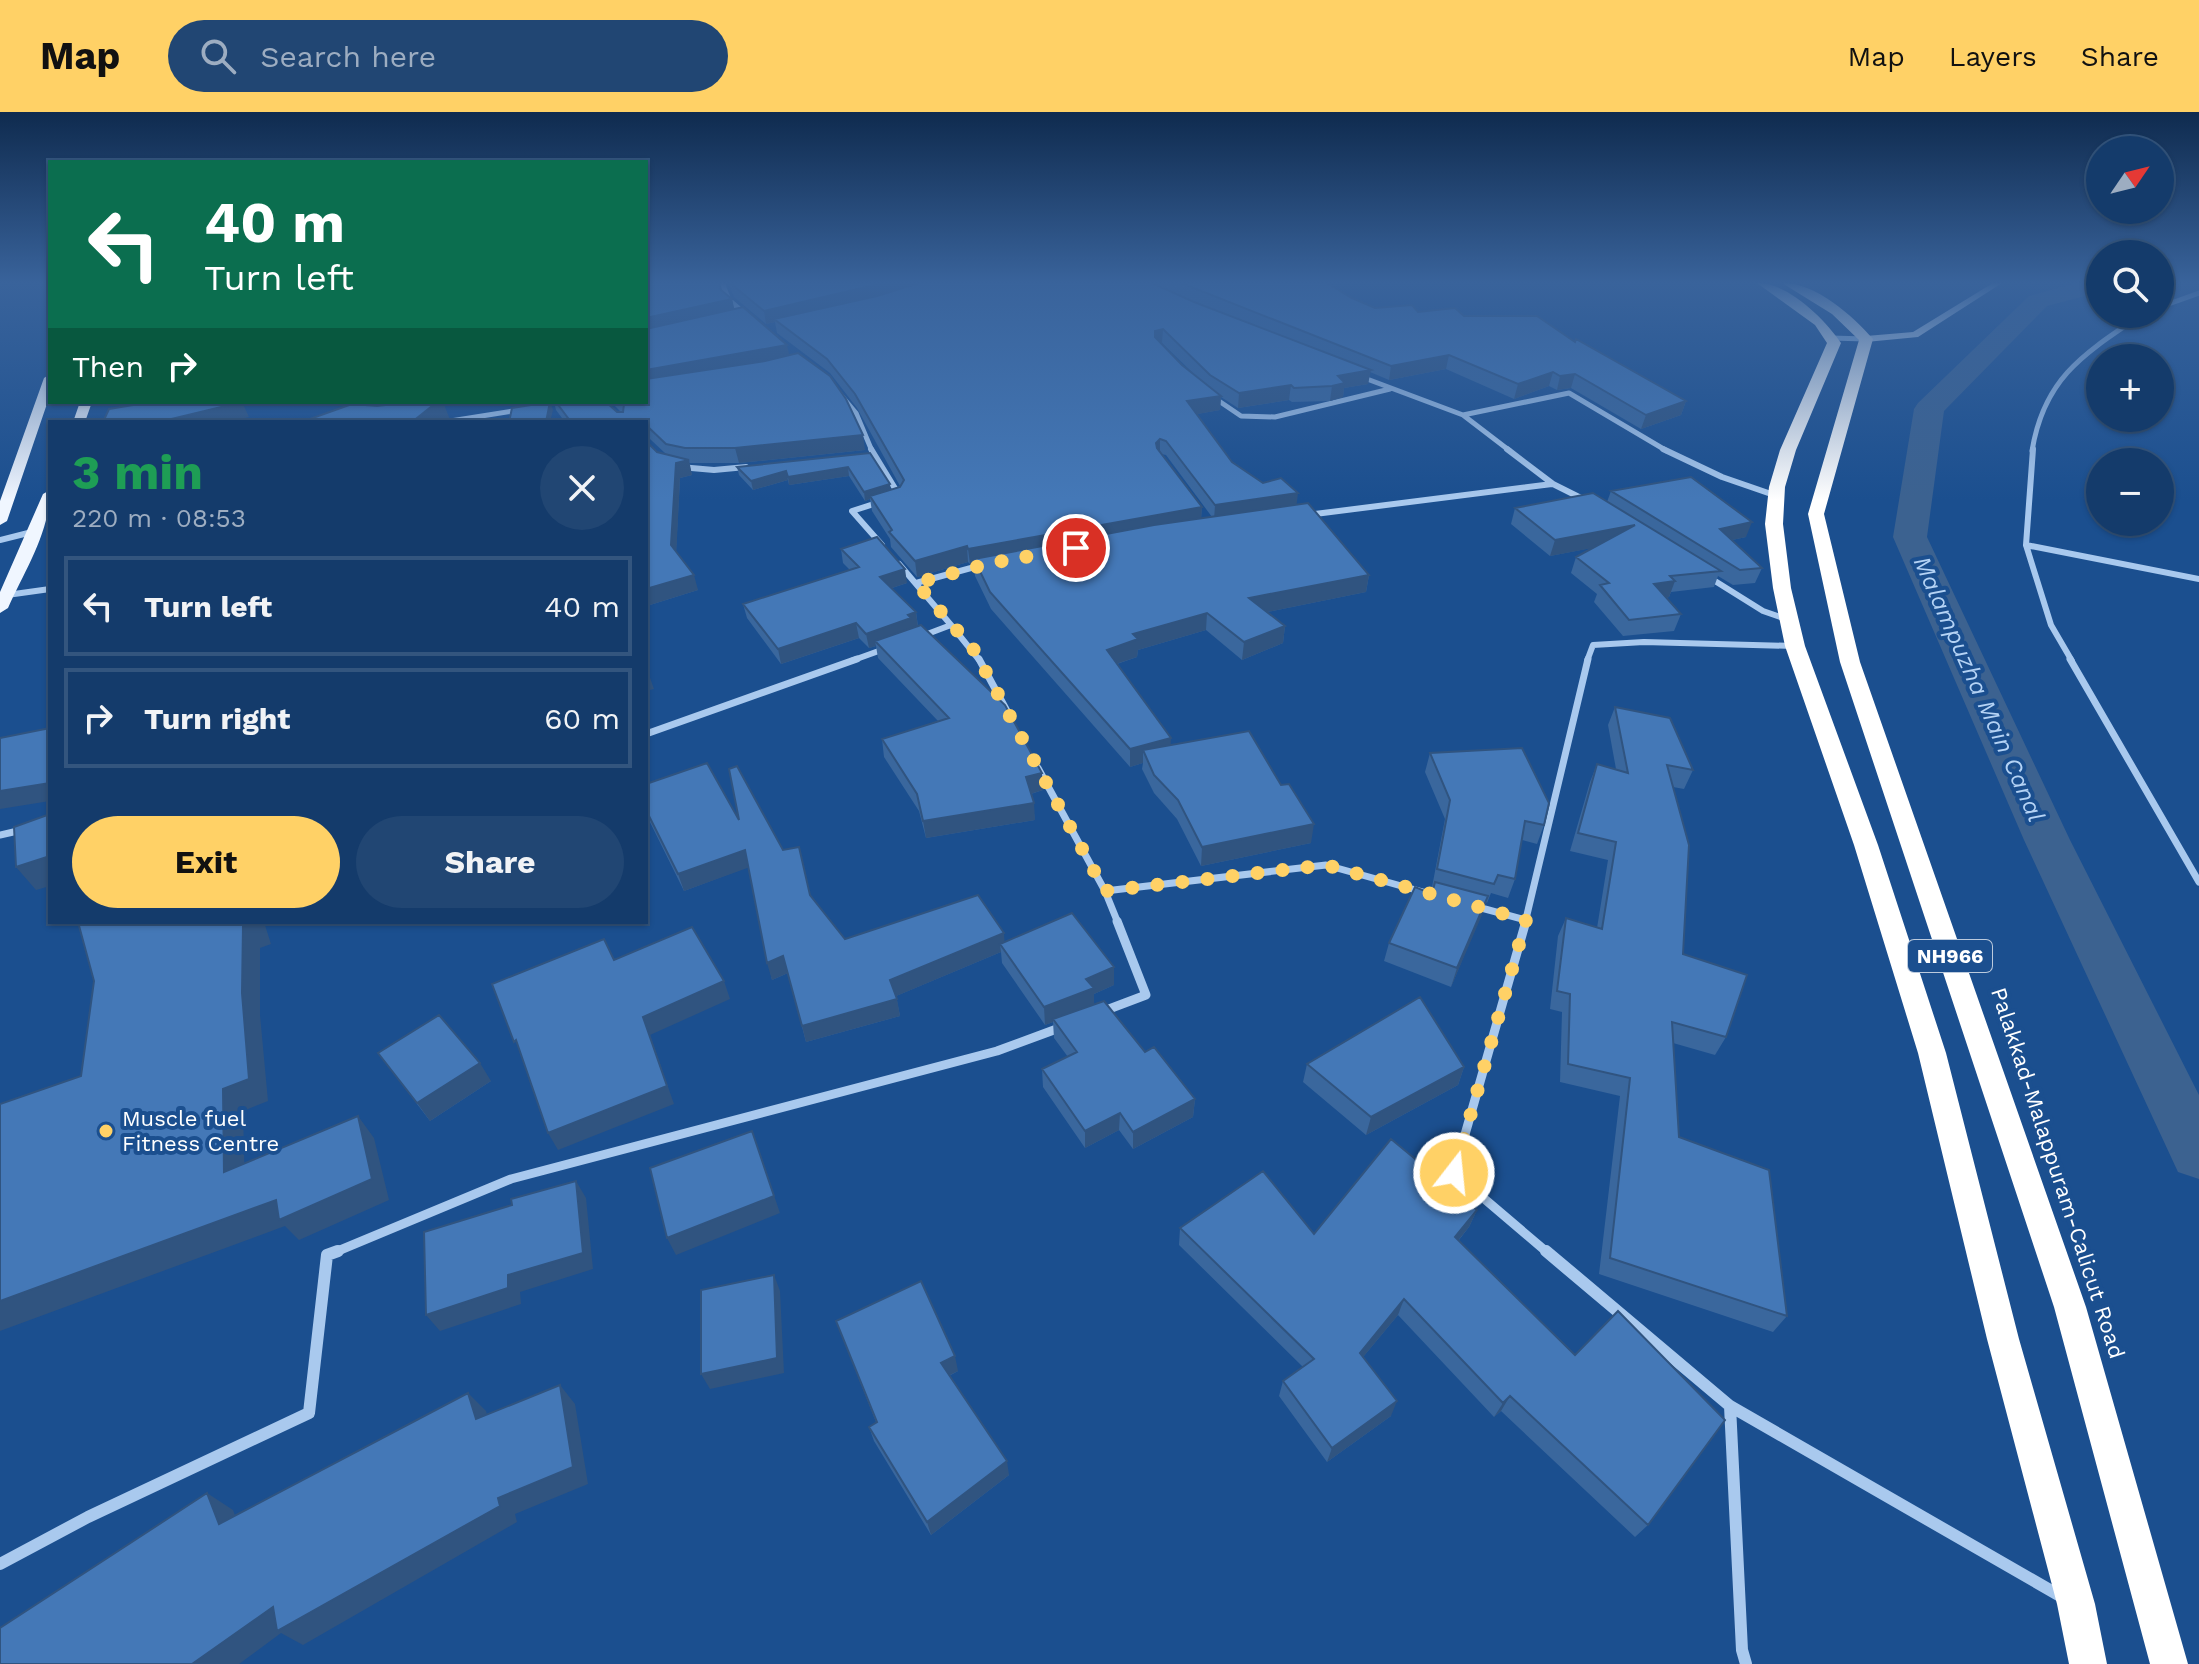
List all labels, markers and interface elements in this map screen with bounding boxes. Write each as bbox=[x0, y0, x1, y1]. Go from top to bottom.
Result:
search box bbox=[168, 20, 728, 92]
text: Map bbox=[40, 34, 120, 78]
icon: search bbox=[196, 34, 240, 78]
text: Search here bbox=[260, 39, 436, 74]
text: Map bbox=[1848, 40, 1905, 73]
text: Layers bbox=[1949, 40, 2037, 73]
text: Share bbox=[2081, 40, 2159, 73]
north arrow bbox=[2086, 136, 2174, 224]
map controls bbox=[2086, 136, 2174, 536]
text: 40 m bbox=[204, 190, 345, 256]
icon: left bbox=[72, 192, 176, 296]
button: search bbox=[2086, 240, 2174, 328]
text: Turn left bbox=[204, 257, 354, 299]
icon: right bbox=[160, 344, 204, 388]
button: + bbox=[2086, 344, 2174, 432]
text: Then bbox=[72, 349, 144, 384]
text: 3 min bbox=[72, 444, 203, 501]
button: close bbox=[540, 446, 624, 530]
button: − bbox=[2086, 448, 2174, 536]
text: 220 m · 08:53 bbox=[72, 503, 246, 533]
pin bbox=[1042, 514, 1110, 582]
icon: arrive bbox=[1054, 526, 1098, 570]
water label: Malampuzha Main Canal bbox=[1908, 552, 2050, 826]
icon: left bbox=[76, 584, 120, 628]
text: Turn left bbox=[144, 589, 272, 624]
text: 40 m bbox=[544, 589, 620, 624]
icon: right bbox=[76, 696, 120, 740]
text: Turn right bbox=[144, 701, 290, 736]
text: 60 m bbox=[544, 701, 620, 736]
button: Exit bbox=[72, 816, 340, 908]
button: Share bbox=[356, 816, 624, 908]
road number: NH966 bbox=[1908, 940, 1992, 972]
street label: Palakkad-Malappuram-Calicut Road bbox=[1986, 984, 2130, 1362]
place label: Muscle fuel Fitness Centre bbox=[122, 1106, 279, 1156]
marker: Muscle fuel Fitness Centre bbox=[97, 1122, 115, 1140]
position arrow bbox=[1412, 1131, 1496, 1215]

